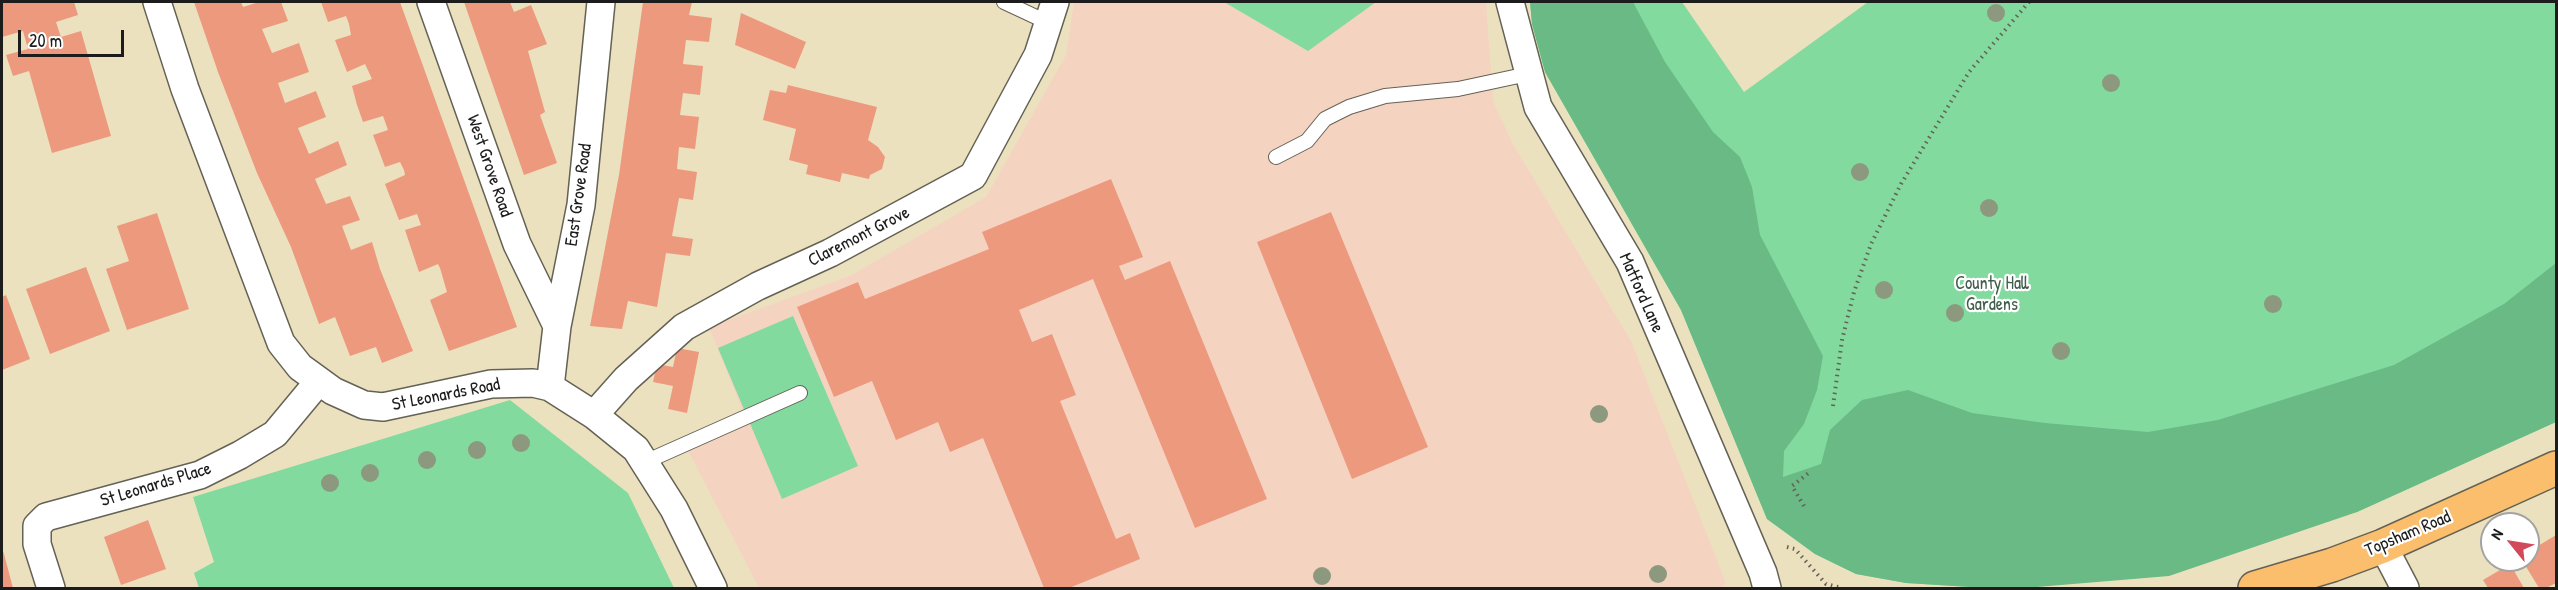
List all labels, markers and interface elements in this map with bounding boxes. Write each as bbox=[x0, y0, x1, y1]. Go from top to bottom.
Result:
scale bar bbox=[21, 18, 128, 56]
text: 20 m bbox=[29, 28, 62, 53]
street label: West Grove Road bbox=[461, 112, 517, 220]
street label: East Grove Road bbox=[561, 142, 597, 248]
street label: Claremont Grove bbox=[805, 202, 913, 272]
street label: Matford Lane bbox=[1614, 250, 1668, 336]
park label: County Hall Gardens bbox=[1955, 273, 2029, 316]
street label: St Leonards Road bbox=[390, 374, 502, 416]
street label: St Leonards Place bbox=[98, 458, 214, 512]
street label: Topsham Road bbox=[2362, 506, 2454, 562]
north arrow bbox=[2480, 512, 2540, 572]
text: N bbox=[2484, 525, 2508, 543]

